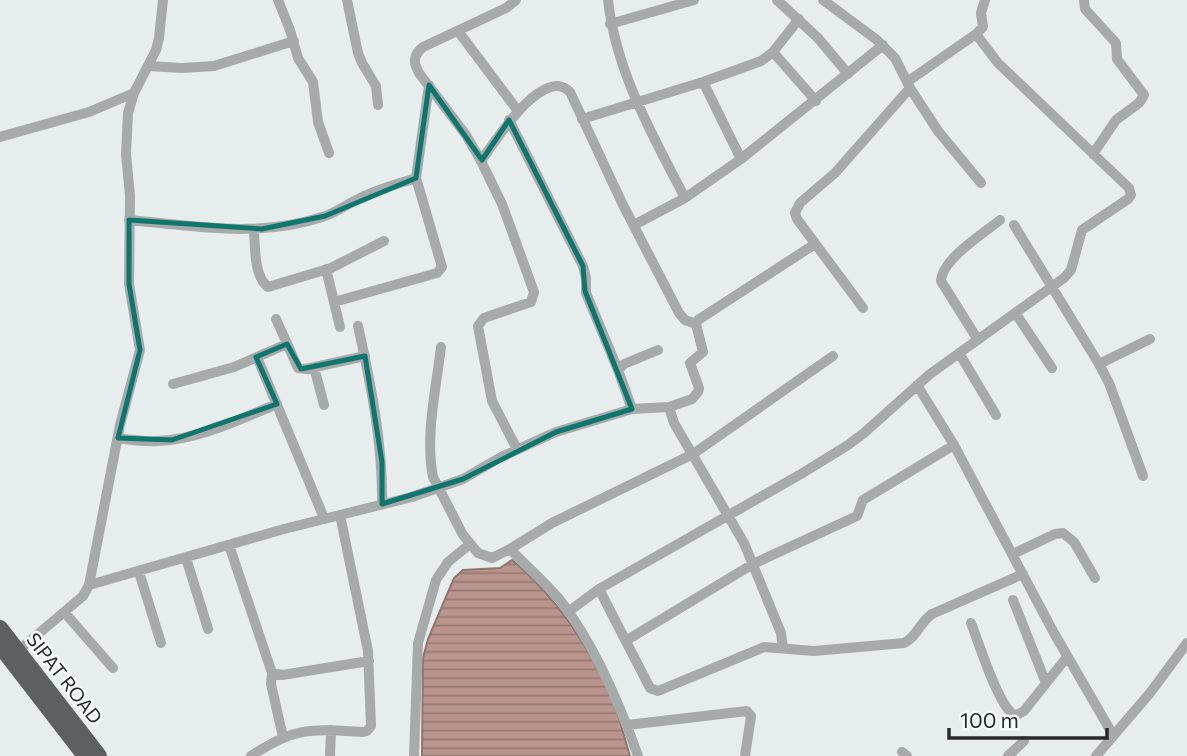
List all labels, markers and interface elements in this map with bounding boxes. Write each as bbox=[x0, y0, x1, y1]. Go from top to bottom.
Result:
street label: SIPAT ROAD bbox=[22, 628, 108, 728]
scale bar bbox=[949, 696, 1106, 740]
text: 100 m bbox=[960, 707, 1019, 732]

